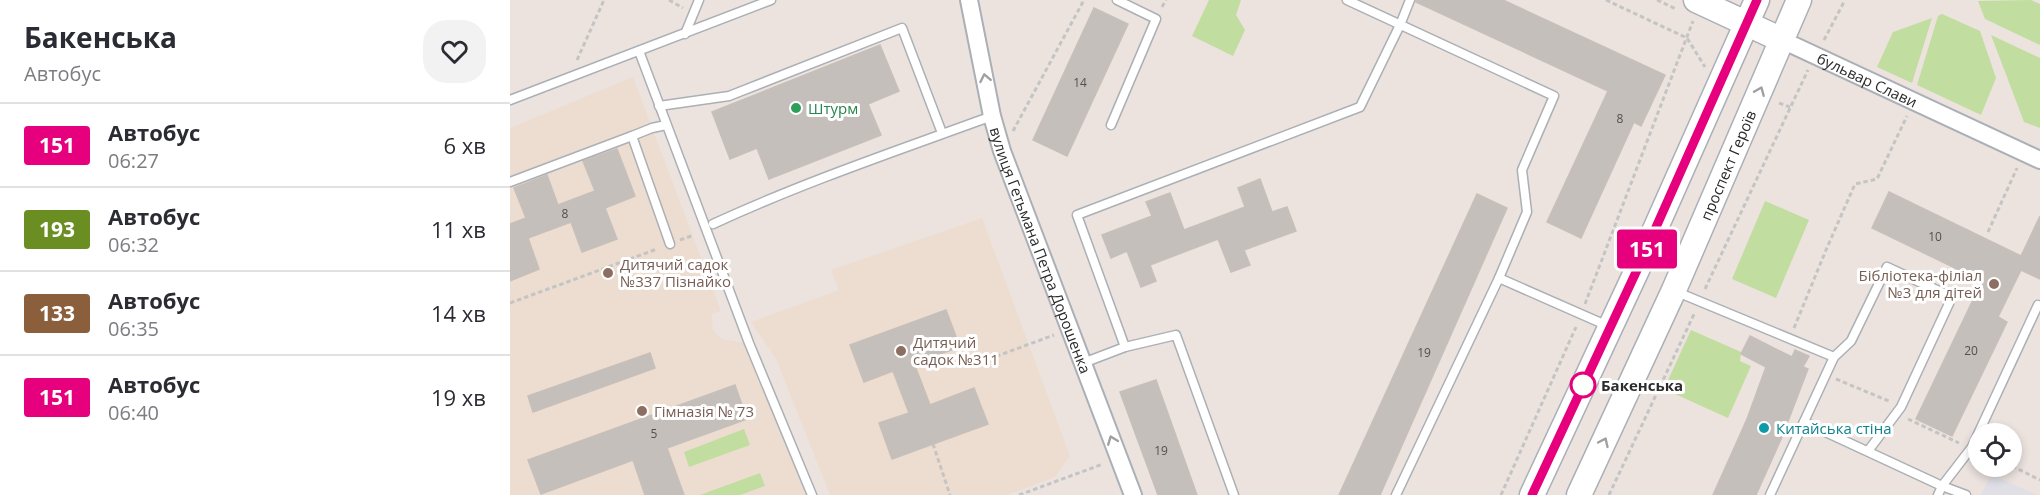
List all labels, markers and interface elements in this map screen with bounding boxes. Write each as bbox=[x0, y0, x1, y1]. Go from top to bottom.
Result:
text: Бакенська bbox=[24, 18, 177, 56]
button: heart bbox=[423, 20, 486, 83]
street label: бульвар Слави bbox=[1814, 48, 1921, 112]
text: Автобус bbox=[24, 60, 101, 87]
one-way arrow bbox=[979, 74, 992, 84]
house number: 14 bbox=[1073, 74, 1087, 91]
one-way arrow bbox=[1753, 86, 1765, 97]
place label: Штурм bbox=[808, 98, 858, 118]
marker: Штурм bbox=[789, 101, 803, 115]
street label: проспект Героїв bbox=[1695, 107, 1760, 223]
house number: 8 bbox=[1617, 110, 1624, 127]
text: Автобус bbox=[108, 117, 200, 147]
street label: вулиця Гетьмана Петра Дорошенка bbox=[986, 125, 1096, 376]
text: 6 хв bbox=[444, 130, 486, 160]
text: 151 bbox=[39, 131, 75, 159]
text: 06:27 bbox=[108, 147, 159, 174]
text: Автобус bbox=[108, 201, 200, 231]
house number: 8 bbox=[562, 205, 569, 222]
text: 11 хв bbox=[431, 214, 486, 244]
text: 193 bbox=[39, 215, 75, 243]
house number: 10 bbox=[1928, 228, 1942, 245]
line badge: 151 bbox=[1612, 230, 1682, 268]
text: 06:32 bbox=[108, 231, 159, 258]
text: 151 bbox=[1629, 235, 1665, 263]
place label: Дитячий садок №337 Пізнайко bbox=[620, 254, 731, 291]
place label: Бібліотека-філіал №3 для дітей bbox=[1859, 265, 1982, 302]
marker: Дитячий садок №337 Пізнайко bbox=[601, 266, 615, 280]
marker: Бібліотека-філіал №3 для дітей bbox=[1987, 277, 2001, 291]
text: Автобус bbox=[108, 285, 200, 315]
text: 14 хв bbox=[431, 298, 486, 328]
text: 133 bbox=[39, 299, 75, 327]
text: 06:35 bbox=[108, 315, 159, 342]
place label: Дитячий садок №311 bbox=[913, 332, 999, 369]
house number: 20 bbox=[1964, 342, 1978, 359]
marker: Дитячий садок №311 bbox=[894, 344, 908, 358]
house number: 19 bbox=[1417, 344, 1431, 361]
text: Автобус bbox=[108, 369, 200, 399]
marker: Бакенська bbox=[1570, 372, 1596, 398]
place label: Бакенська bbox=[1601, 375, 1683, 395]
text: 19 хв bbox=[431, 382, 486, 412]
text: 151 bbox=[39, 383, 75, 411]
text: 06:40 bbox=[108, 399, 159, 426]
place label: Гімназія № 73 bbox=[654, 401, 754, 421]
marker: Гімназія № 73 bbox=[635, 404, 649, 418]
place label: Китайська стіна bbox=[1776, 418, 1892, 438]
marker: Китайська стіна bbox=[1757, 421, 1771, 435]
map controls bbox=[1968, 423, 2022, 477]
button: locate bbox=[1968, 423, 2022, 477]
house number: 5 bbox=[651, 425, 658, 442]
one-way arrow bbox=[1107, 435, 1119, 446]
one-way arrow bbox=[1596, 437, 1608, 448]
house number: 19 bbox=[1154, 442, 1168, 459]

